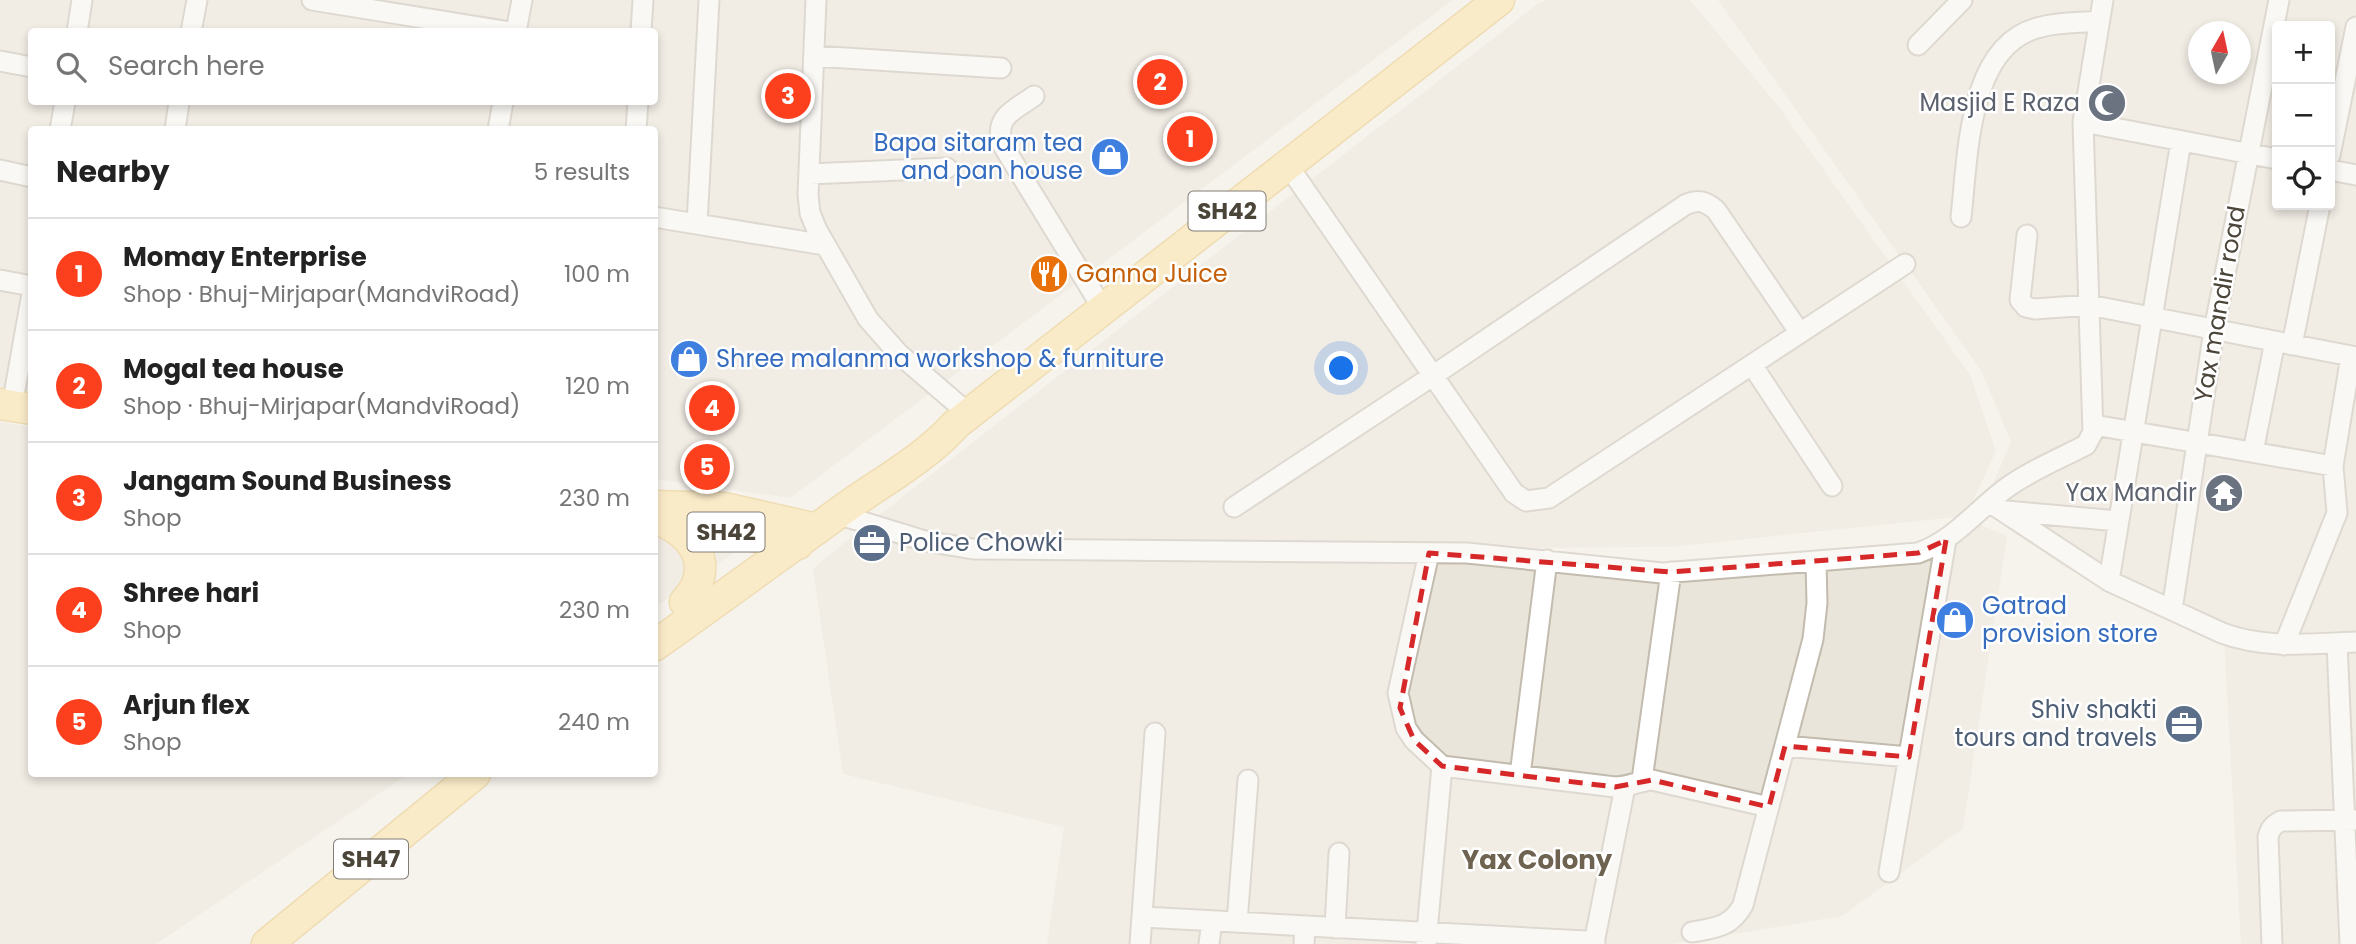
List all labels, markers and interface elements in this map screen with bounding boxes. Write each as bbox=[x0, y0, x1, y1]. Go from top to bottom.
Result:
north arrow bbox=[2188, 21, 2251, 84]
map controls bbox=[2272, 21, 2335, 210]
button: + bbox=[2272, 21, 2335, 84]
search box bbox=[28, 28, 658, 105]
icon: search bbox=[52, 48, 90, 86]
text: Search here bbox=[108, 48, 265, 84]
pin: 2 bbox=[1137, 56, 1183, 108]
pin: 3 bbox=[765, 70, 811, 122]
mosque icon: Masjid E Raza bbox=[2086, 82, 2128, 124]
button: − bbox=[2272, 84, 2335, 147]
place label: Masjid E Raza bbox=[1919, 86, 2080, 119]
pin: 1 bbox=[1167, 113, 1213, 165]
place label: Bapa sitaram tea and pan house bbox=[874, 126, 1083, 187]
shop icon: Bapa sitaram tea and pan house bbox=[1089, 136, 1131, 178]
button: locate bbox=[2272, 147, 2335, 210]
text: Nearby bbox=[56, 150, 170, 193]
text: 5 results bbox=[534, 156, 630, 188]
road number: SH42 bbox=[1188, 192, 1266, 230]
street label: Yax mandir road bbox=[2186, 203, 2253, 405]
text: Momay Enterprise bbox=[123, 239, 367, 275]
restaurant icon: Ganna Juice bbox=[1028, 253, 1070, 295]
place label: Ganna Juice bbox=[1076, 257, 1228, 290]
text: 1 bbox=[75, 258, 83, 290]
text: 100 m bbox=[564, 258, 630, 290]
text: Shop · Bhuj-Mirjapar(MandviRoad) bbox=[123, 278, 520, 310]
shop icon: Shree malanma workshop & furniture bbox=[668, 338, 710, 380]
place label: Shree malanma workshop & furniture bbox=[716, 342, 1164, 375]
text: Mogal tea house bbox=[123, 351, 344, 387]
your location bbox=[1324, 351, 1358, 385]
text: 2 bbox=[72, 370, 86, 402]
text: 120 m bbox=[565, 370, 630, 402]
pin: 4 bbox=[689, 382, 735, 434]
text: Shop · Bhuj-Mirjapar(MandviRoad) bbox=[123, 390, 520, 422]
pin: 5 bbox=[684, 441, 730, 493]
text: Jangam Sound Business bbox=[123, 463, 452, 499]
temple icon: Yax Mandir bbox=[2203, 472, 2245, 514]
place label: Yax Mandir bbox=[2066, 476, 2197, 509]
text: 3 bbox=[72, 482, 86, 514]
text: 230 m bbox=[559, 482, 630, 514]
text: Shop bbox=[123, 502, 182, 534]
road number: SH42 bbox=[688, 512, 764, 552]
office icon: Police Chowki bbox=[851, 522, 893, 564]
place label: Police Chowki bbox=[899, 526, 1063, 559]
text: Shree hari bbox=[123, 575, 259, 611]
place label: Gatrad provision store bbox=[1982, 589, 2158, 650]
text: 4 bbox=[71, 594, 87, 626]
text: 230 m bbox=[559, 594, 630, 626]
shop icon: Gatrad provision store bbox=[1934, 599, 1976, 641]
text: Shop bbox=[123, 614, 182, 646]
text: Arjun flex bbox=[123, 687, 250, 723]
place label: Shiv shakti tours and travels bbox=[1955, 693, 2157, 754]
office icon: Shiv shakti tours and travels bbox=[2163, 703, 2205, 745]
text: 5 bbox=[72, 706, 86, 738]
text: 240 m bbox=[558, 706, 630, 738]
text: Shop bbox=[123, 726, 182, 758]
road number: SH47 bbox=[334, 839, 408, 878]
district label: Yax Colony bbox=[1462, 842, 1613, 878]

